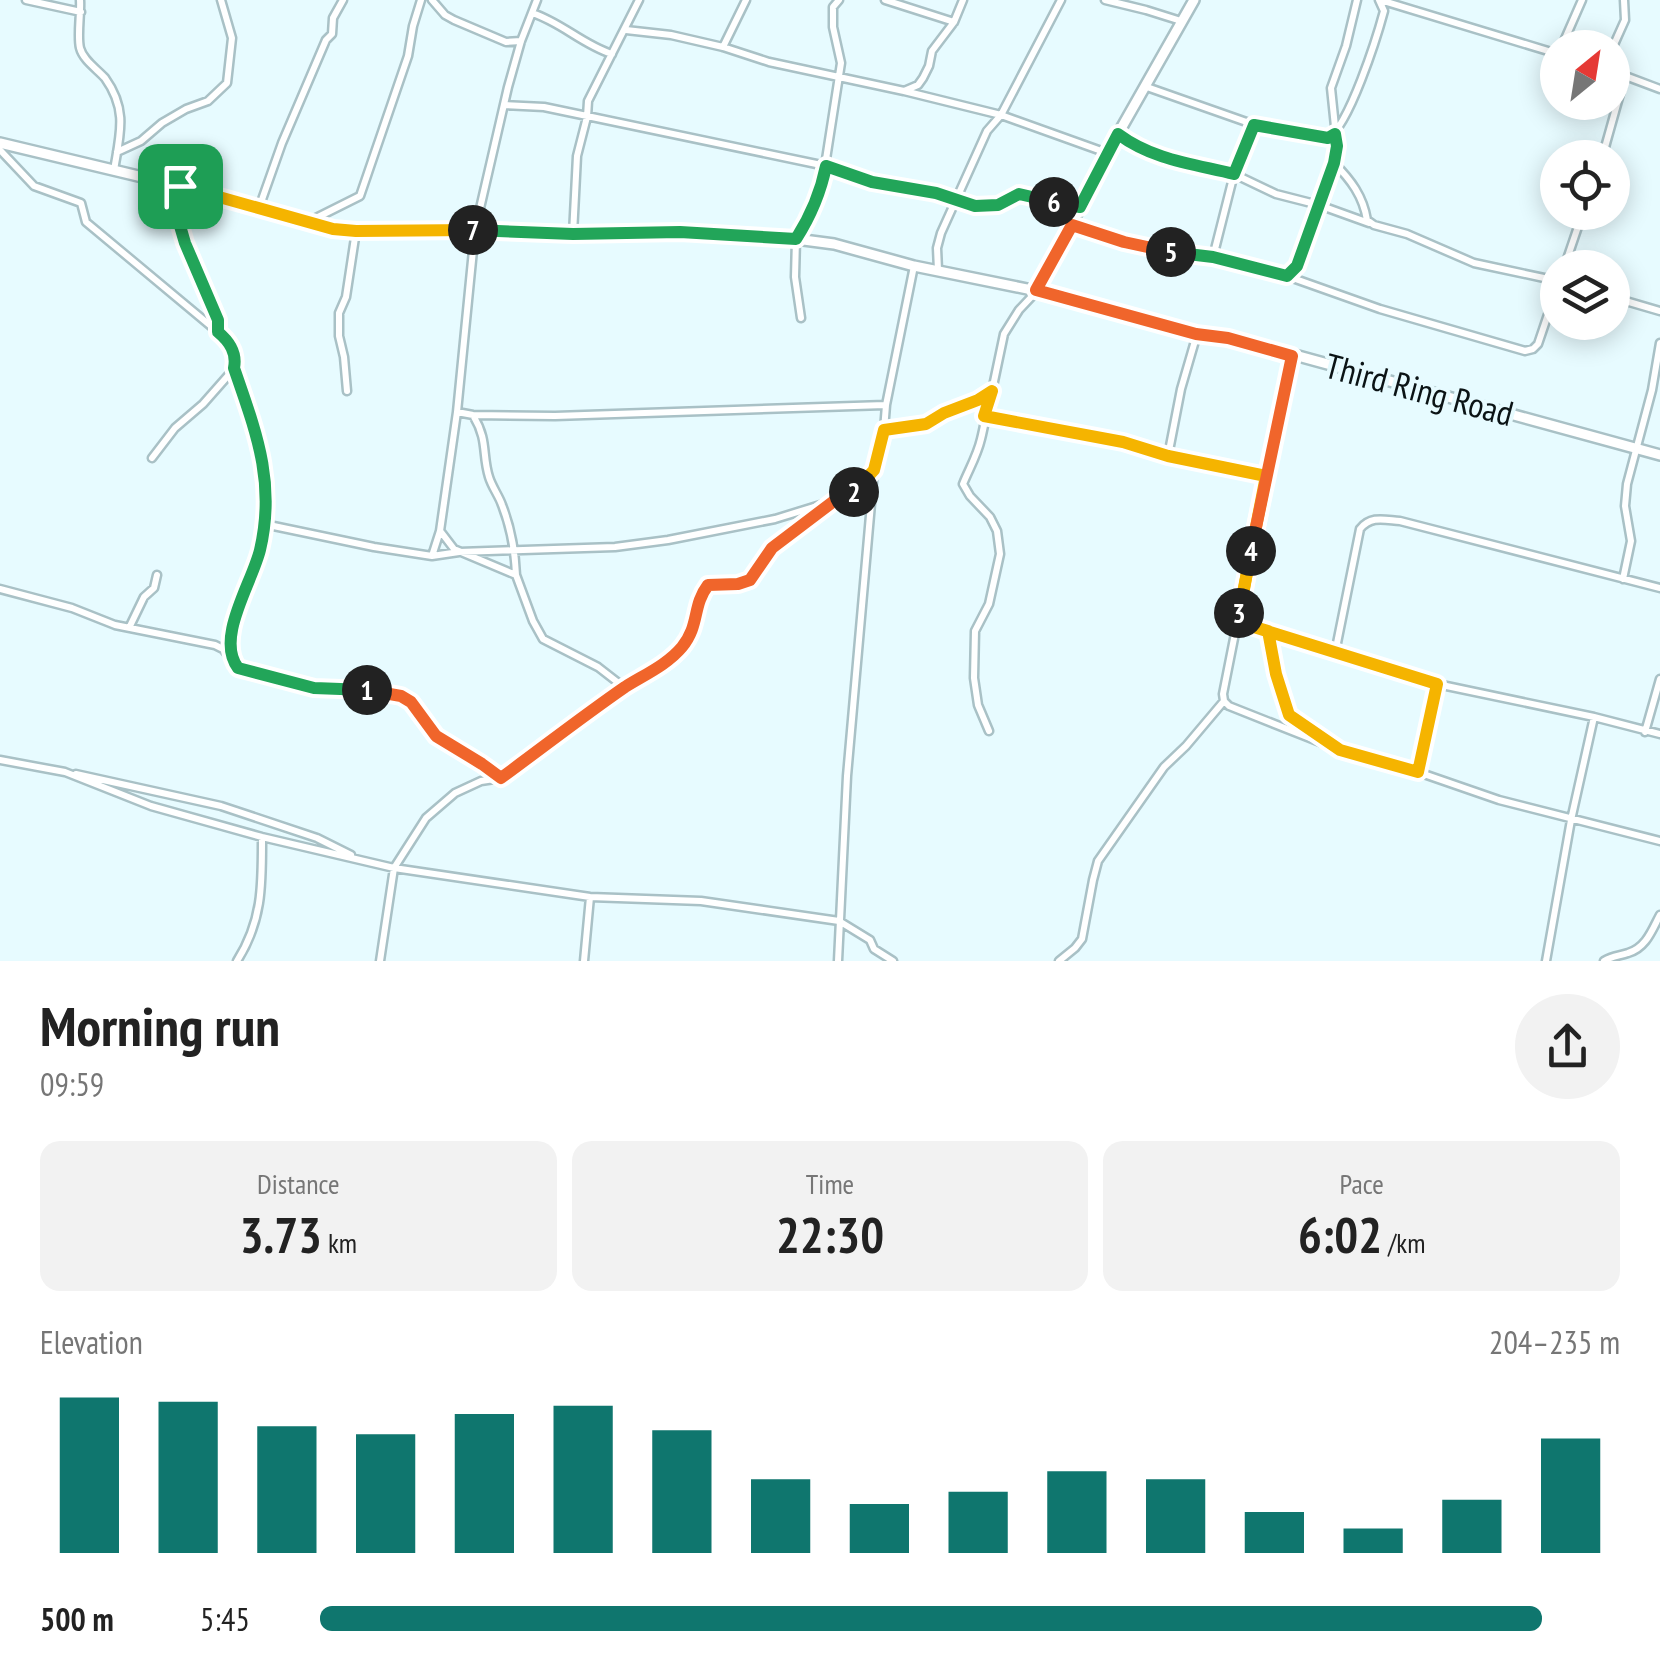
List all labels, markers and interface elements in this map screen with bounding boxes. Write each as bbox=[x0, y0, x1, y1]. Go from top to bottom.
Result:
north arrow bbox=[1540, 30, 1630, 120]
map controls bbox=[1540, 30, 1630, 340]
button: locate bbox=[1540, 140, 1630, 230]
pin bbox=[138, 144, 223, 229]
icon: arrive bbox=[153, 159, 208, 214]
pin: 6 bbox=[1029, 177, 1079, 227]
text: 6 bbox=[1047, 183, 1061, 220]
pin: 7 bbox=[448, 205, 498, 255]
text: 7 bbox=[466, 211, 480, 248]
pin: 5 bbox=[1146, 227, 1196, 277]
text: 5 bbox=[1164, 233, 1178, 270]
button: layers bbox=[1540, 250, 1630, 340]
street label: Third Ring Road bbox=[1320, 342, 1518, 436]
pin: 2 bbox=[829, 467, 879, 517]
text: 2 bbox=[847, 473, 861, 510]
pin: 4 bbox=[1226, 526, 1276, 576]
text: 4 bbox=[1244, 532, 1258, 569]
pin: 3 bbox=[1214, 588, 1264, 638]
text: 3 bbox=[1232, 594, 1246, 631]
pin: 1 bbox=[342, 665, 392, 715]
text: 1 bbox=[360, 671, 374, 708]
text: Morning run bbox=[40, 990, 280, 1061]
button: share bbox=[1515, 994, 1620, 1099]
text: 09:59 bbox=[40, 1063, 104, 1105]
text: Distance bbox=[257, 1165, 340, 1202]
text: Time bbox=[806, 1165, 854, 1202]
text: Pace bbox=[1340, 1165, 1384, 1202]
text: 3.73 bbox=[240, 1202, 322, 1267]
text: 22:30 bbox=[776, 1202, 884, 1267]
text: 6:02 bbox=[1298, 1202, 1382, 1267]
text: km bbox=[322, 1224, 357, 1261]
text: /km bbox=[1382, 1224, 1425, 1261]
text: Elevation bbox=[40, 1321, 143, 1363]
text: 204–235 m bbox=[1489, 1321, 1620, 1363]
text: 500 m bbox=[40, 1598, 114, 1640]
text: 5:45 bbox=[200, 1598, 250, 1640]

